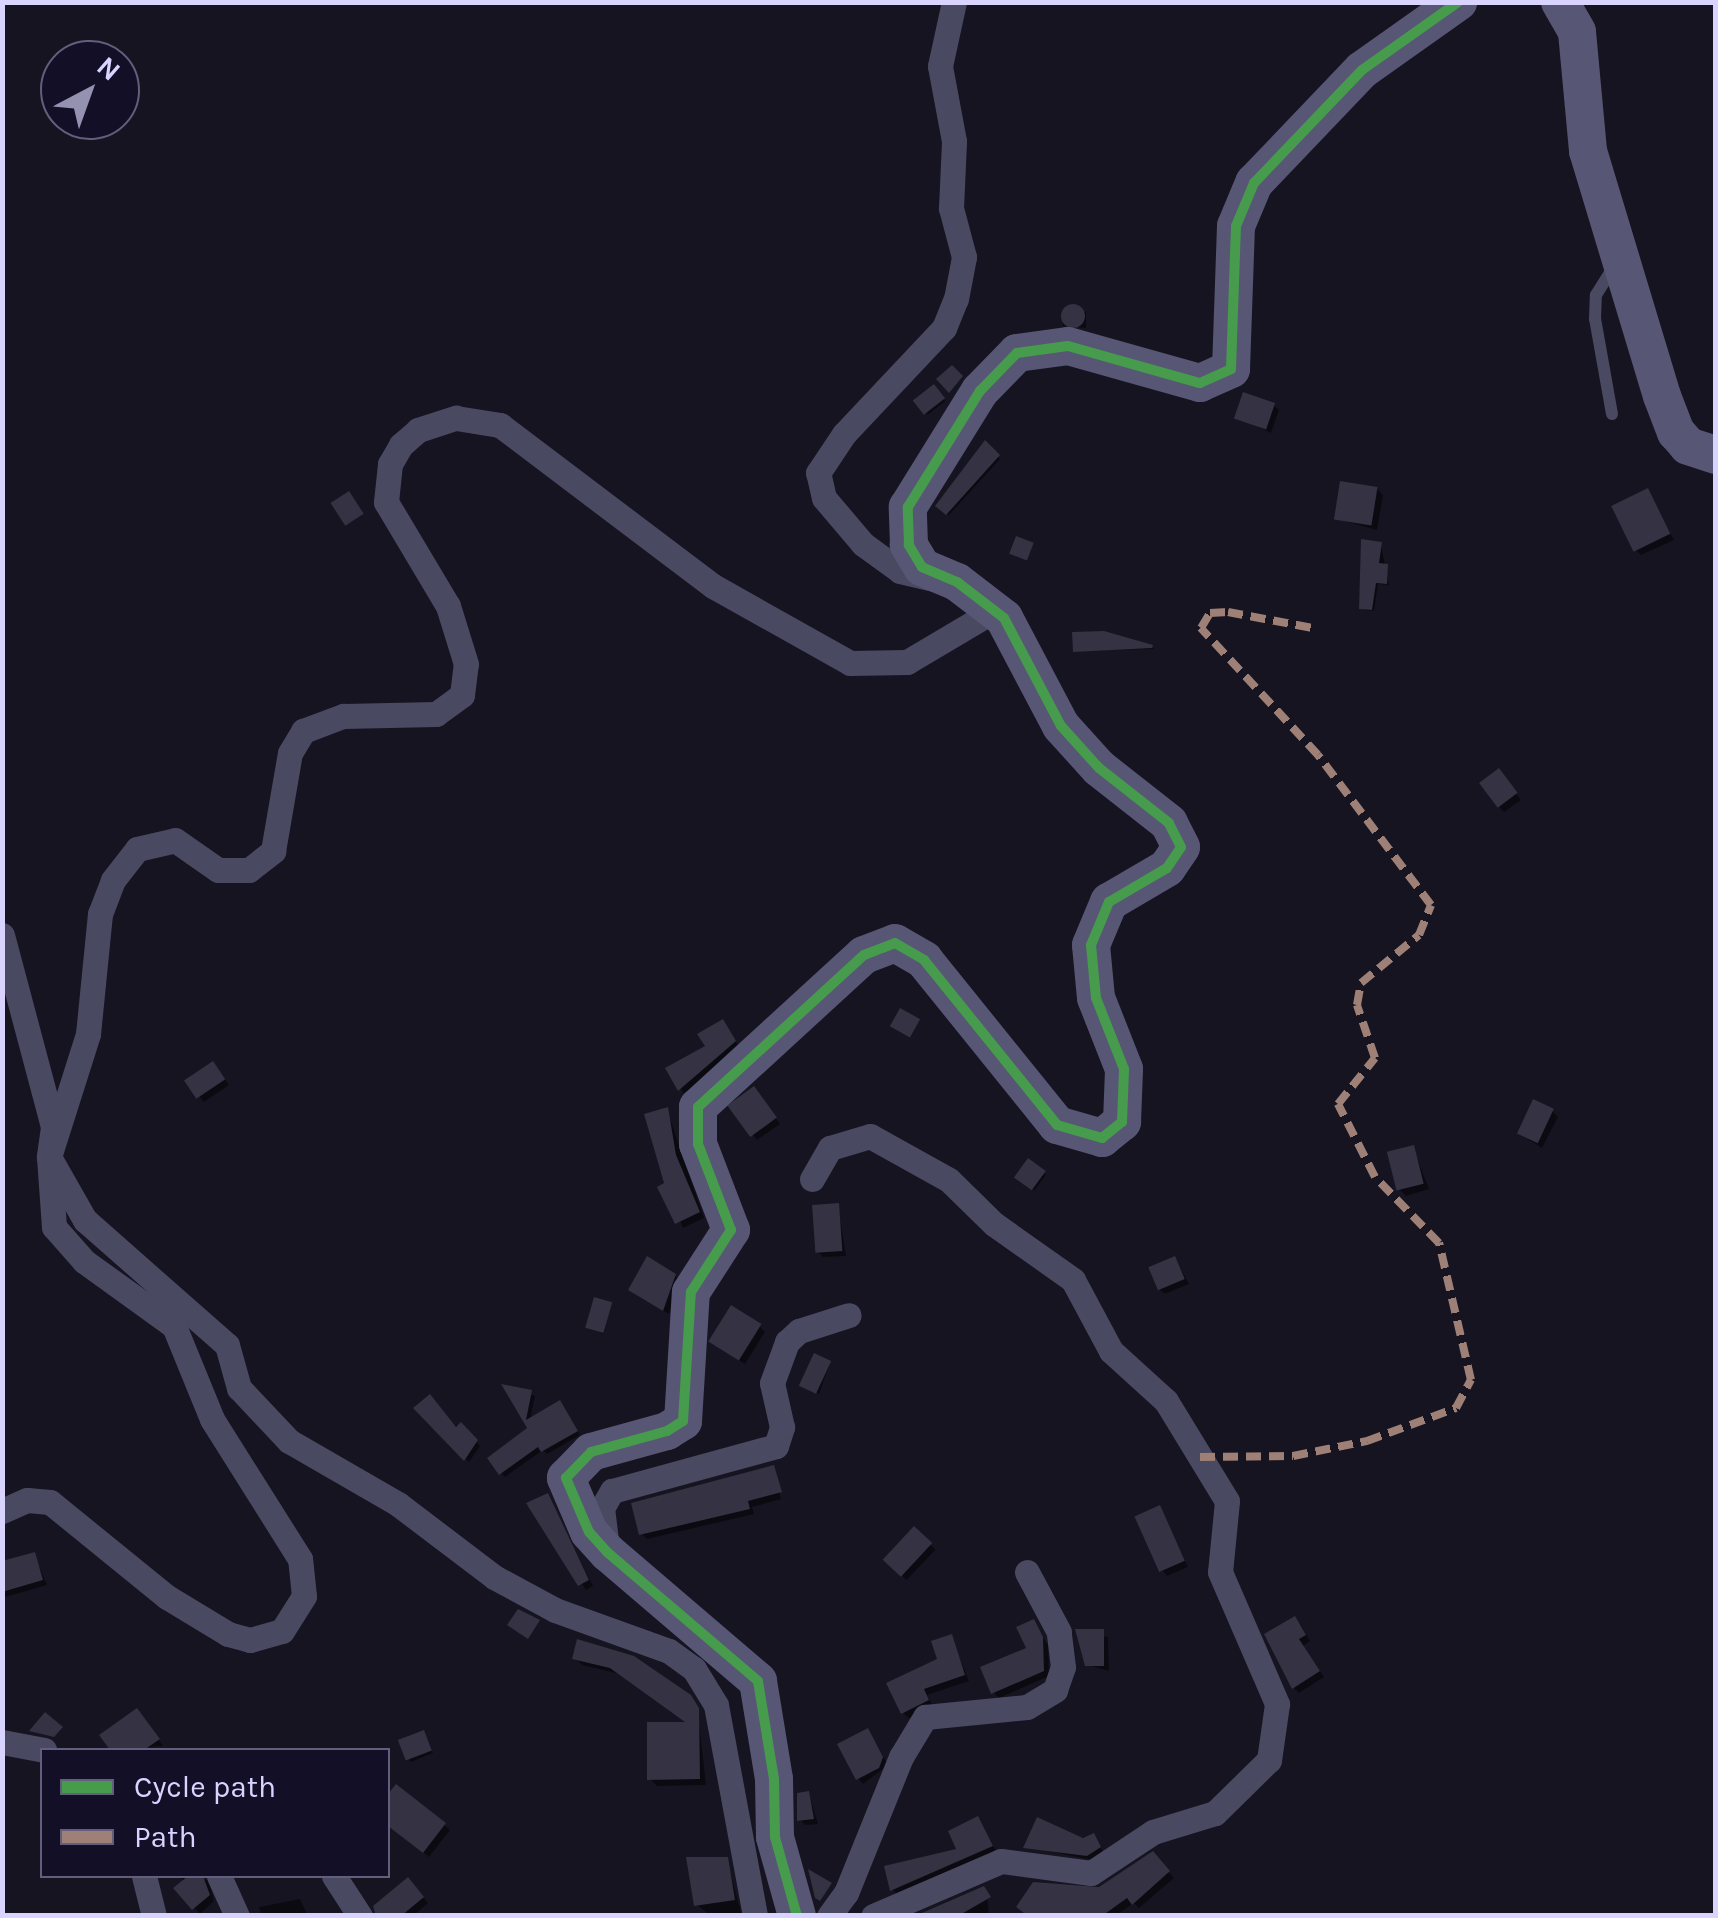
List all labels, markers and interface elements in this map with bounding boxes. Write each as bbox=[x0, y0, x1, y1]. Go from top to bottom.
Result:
north arrow bbox=[40, 40, 140, 140]
text: N bbox=[90, 49, 127, 88]
legend bbox=[40, 1748, 390, 1878]
text: Cycle path bbox=[134, 1769, 276, 1805]
text: Path bbox=[134, 1819, 197, 1855]

